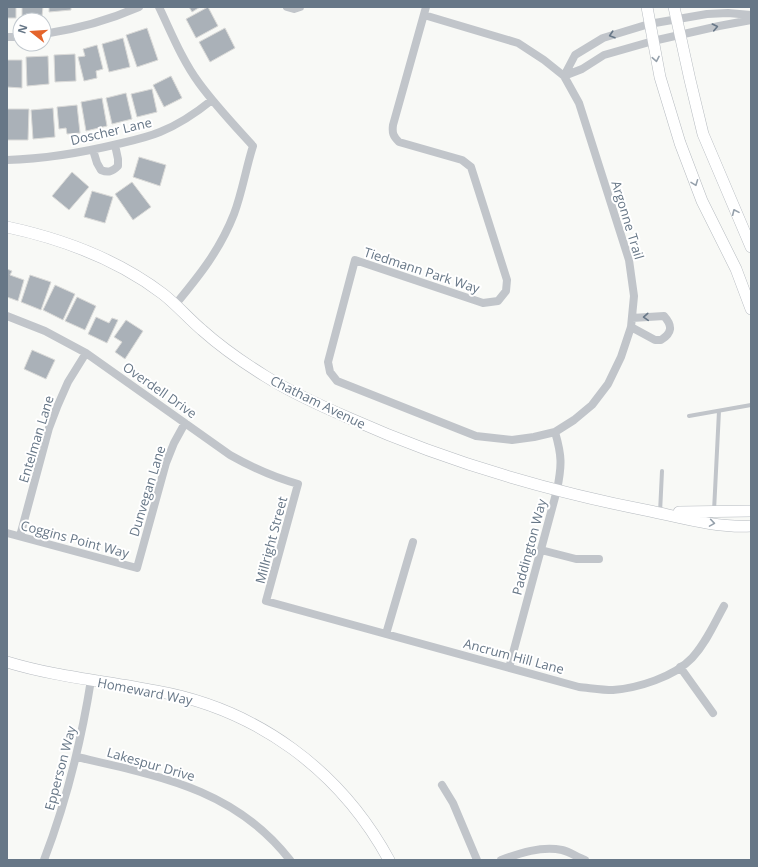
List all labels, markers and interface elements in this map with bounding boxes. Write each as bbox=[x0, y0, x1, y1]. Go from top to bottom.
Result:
north arrow bbox=[12, 12, 52, 52]
text: N bbox=[13, 22, 30, 35]
one-way arrow bbox=[712, 23, 718, 31]
one-way arrow bbox=[609, 30, 616, 39]
one-way arrow bbox=[651, 56, 660, 62]
street label: Doscher Lane bbox=[69, 113, 153, 149]
street label: Argonne Trail bbox=[608, 178, 648, 262]
one-way arrow bbox=[691, 179, 699, 186]
one-way arrow bbox=[732, 208, 740, 216]
street label: Tiedmann Park Way bbox=[362, 243, 483, 297]
one-way arrow bbox=[643, 312, 649, 321]
street label: Overdell Drive bbox=[120, 358, 200, 422]
street label: Chatham Avenue bbox=[267, 371, 369, 433]
street label: Entelman Lane bbox=[14, 393, 58, 485]
street label: Dunvegan Lane bbox=[125, 443, 169, 539]
street label: Millright Street bbox=[251, 494, 291, 586]
street label: Paddington Way bbox=[508, 496, 551, 597]
street label: Coggins Point Way bbox=[19, 516, 132, 562]
one-way arrow bbox=[709, 518, 715, 527]
street label: Ancrum Hill Lane bbox=[462, 634, 566, 678]
street label: Homeward Way bbox=[96, 673, 195, 709]
street label: Epperson Way bbox=[40, 723, 80, 812]
street label: Lakespur Drive bbox=[105, 743, 197, 785]

